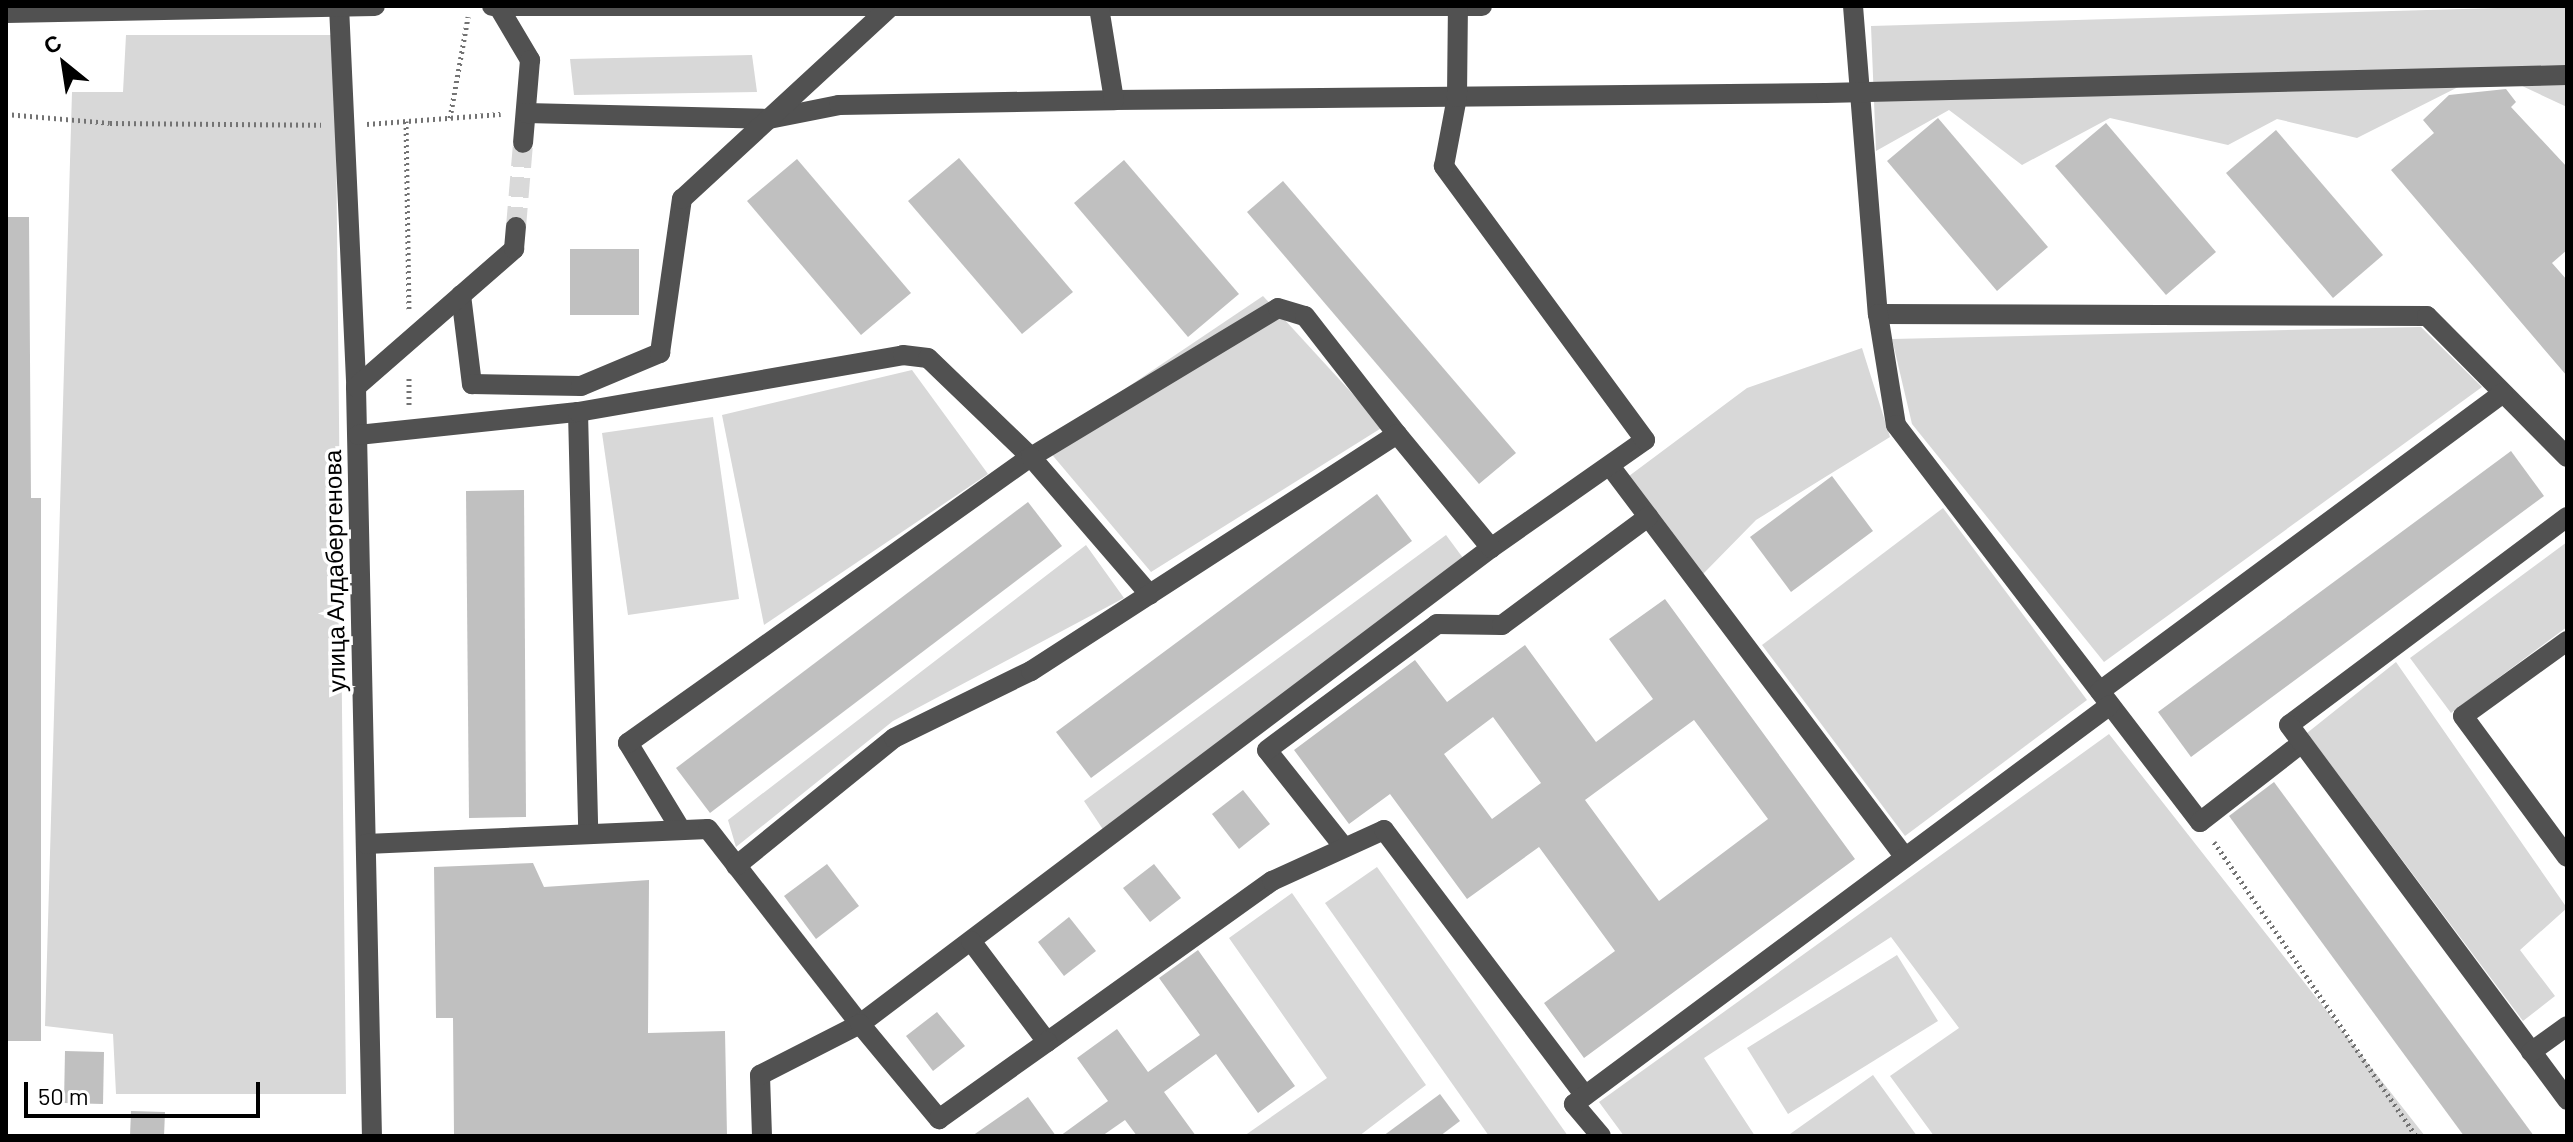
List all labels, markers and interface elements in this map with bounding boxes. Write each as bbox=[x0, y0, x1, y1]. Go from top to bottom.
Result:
north arrow bbox=[24, 24, 104, 104]
text: С bbox=[39, 28, 65, 58]
street label: улица Алдабергенова bbox=[317, 450, 351, 692]
scale bar bbox=[28, 1066, 264, 1116]
text: 50 m bbox=[38, 1081, 89, 1110]

